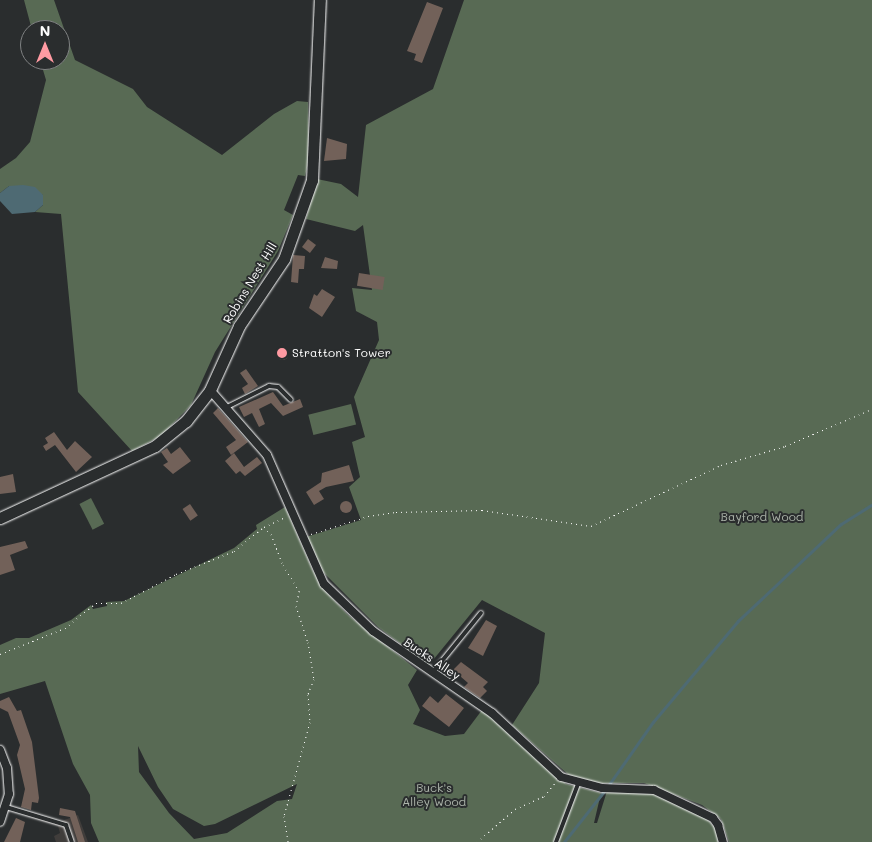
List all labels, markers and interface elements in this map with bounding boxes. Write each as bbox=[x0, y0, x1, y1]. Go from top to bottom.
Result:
north arrow bbox=[20, 20, 70, 70]
text: N bbox=[40, 21, 50, 40]
street label: Robins Nest Hill bbox=[220, 240, 280, 326]
place label: Stratton's Tower bbox=[292, 346, 391, 360]
marker: Stratton's Tower bbox=[276, 347, 288, 359]
park label: Bayford Wood bbox=[721, 510, 803, 524]
street label: Bucks Alley bbox=[401, 635, 463, 683]
park label: Buck's Alley Wood bbox=[402, 781, 466, 809]

